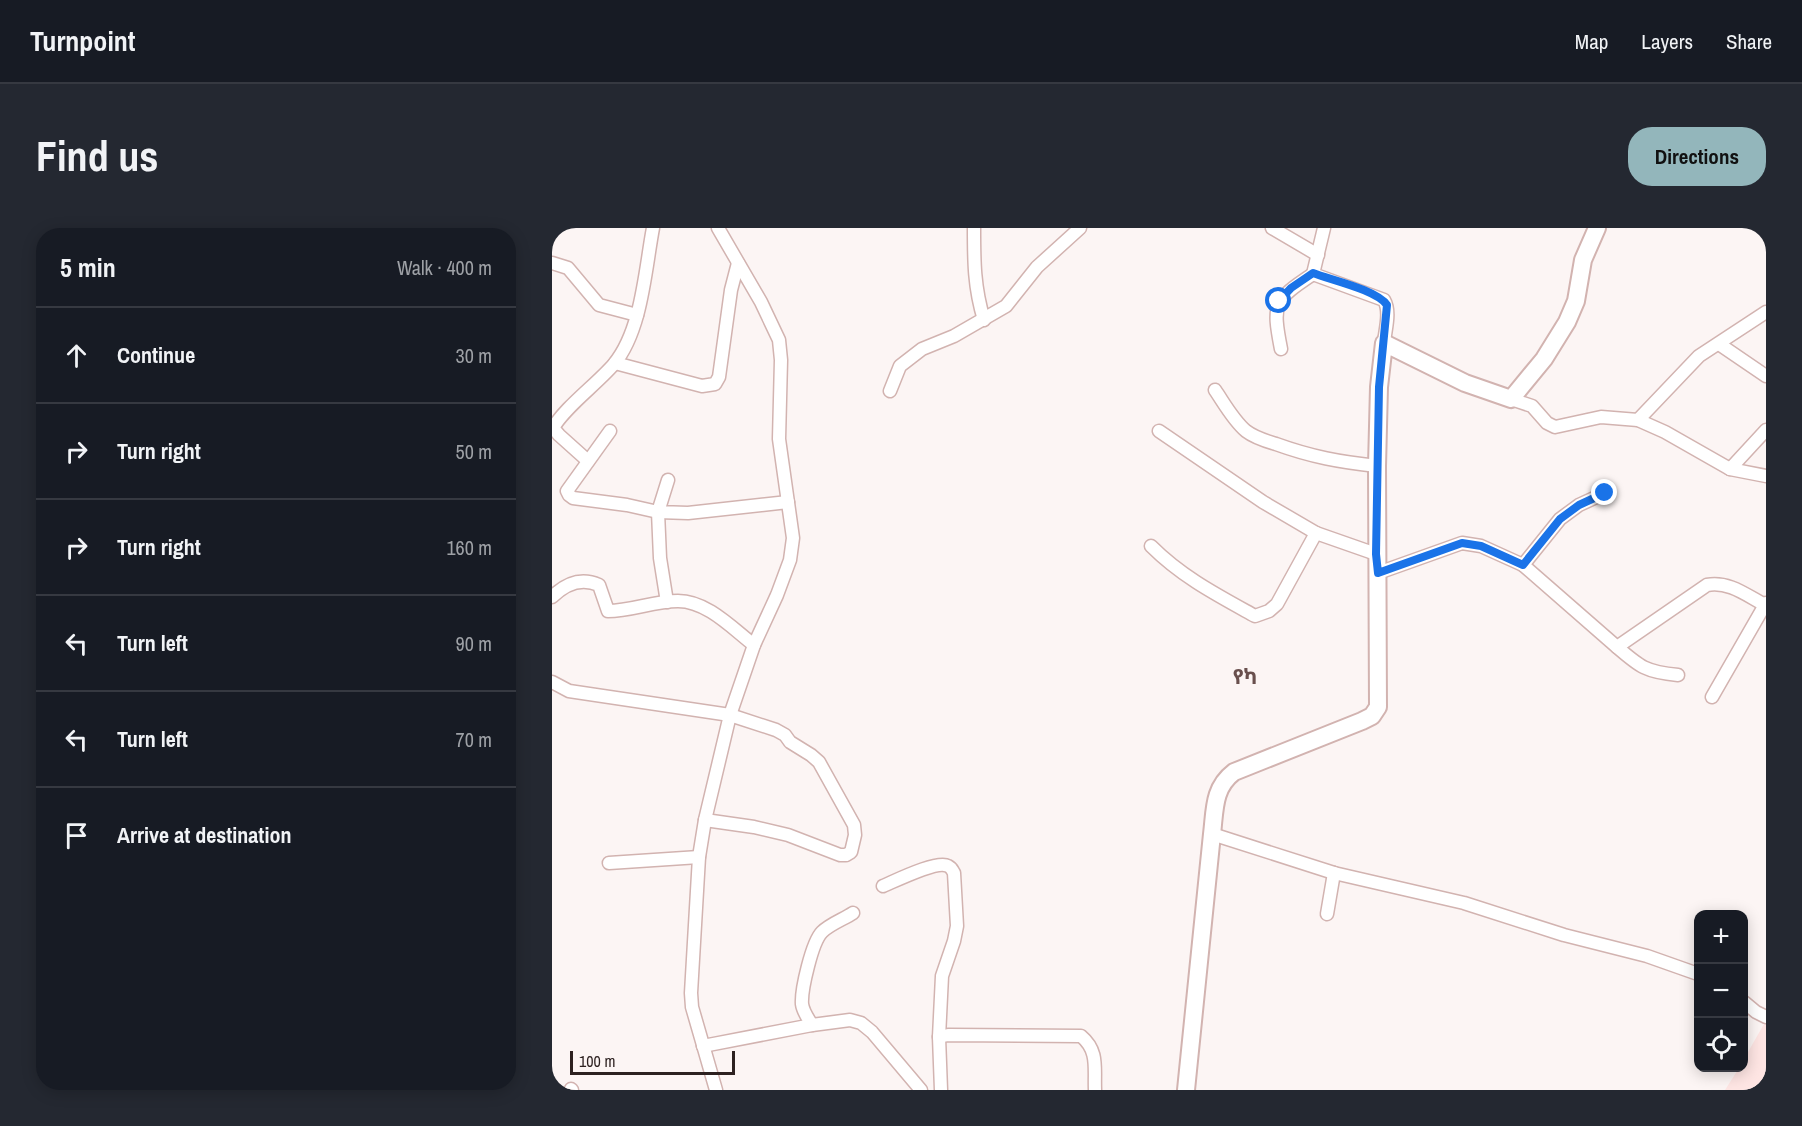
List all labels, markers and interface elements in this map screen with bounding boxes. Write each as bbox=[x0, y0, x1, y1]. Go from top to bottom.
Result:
text: Turnpoint bbox=[30, 22, 135, 60]
text: Map bbox=[1575, 27, 1608, 56]
text: Layers bbox=[1641, 27, 1693, 56]
text: Share bbox=[1726, 27, 1772, 56]
button: Directions bbox=[1628, 127, 1766, 186]
text: Find us bbox=[36, 128, 158, 184]
text: 5 min bbox=[60, 250, 116, 285]
text: Walk · 400 m bbox=[397, 254, 492, 281]
route start bbox=[1265, 287, 1291, 313]
icon: ahead bbox=[60, 339, 93, 372]
text: Continue bbox=[117, 340, 195, 370]
text: 30 m bbox=[456, 342, 492, 369]
icon: right bbox=[60, 435, 93, 468]
text: Turn right bbox=[117, 436, 201, 466]
text: 50 m bbox=[456, 438, 492, 465]
route end bbox=[1591, 479, 1617, 505]
icon: right bbox=[60, 531, 93, 564]
text: Turn right bbox=[117, 532, 201, 562]
text: 160 m bbox=[446, 534, 492, 561]
icon: left bbox=[60, 627, 93, 660]
text: Turn left bbox=[117, 628, 188, 658]
text: 90 m bbox=[456, 630, 492, 657]
district label: የካ bbox=[1233, 662, 1257, 691]
icon: left bbox=[60, 723, 93, 756]
text: Turn left bbox=[117, 724, 188, 754]
text: 70 m bbox=[456, 726, 492, 753]
icon: arrive bbox=[60, 819, 93, 852]
text: Arrive at destination bbox=[117, 820, 291, 850]
map controls bbox=[1694, 910, 1748, 1072]
button: + bbox=[1694, 910, 1748, 964]
button: − bbox=[1694, 964, 1748, 1018]
button: locate bbox=[1694, 1018, 1748, 1072]
scale bar bbox=[570, 1048, 735, 1076]
text: 100 m bbox=[579, 1050, 615, 1072]

